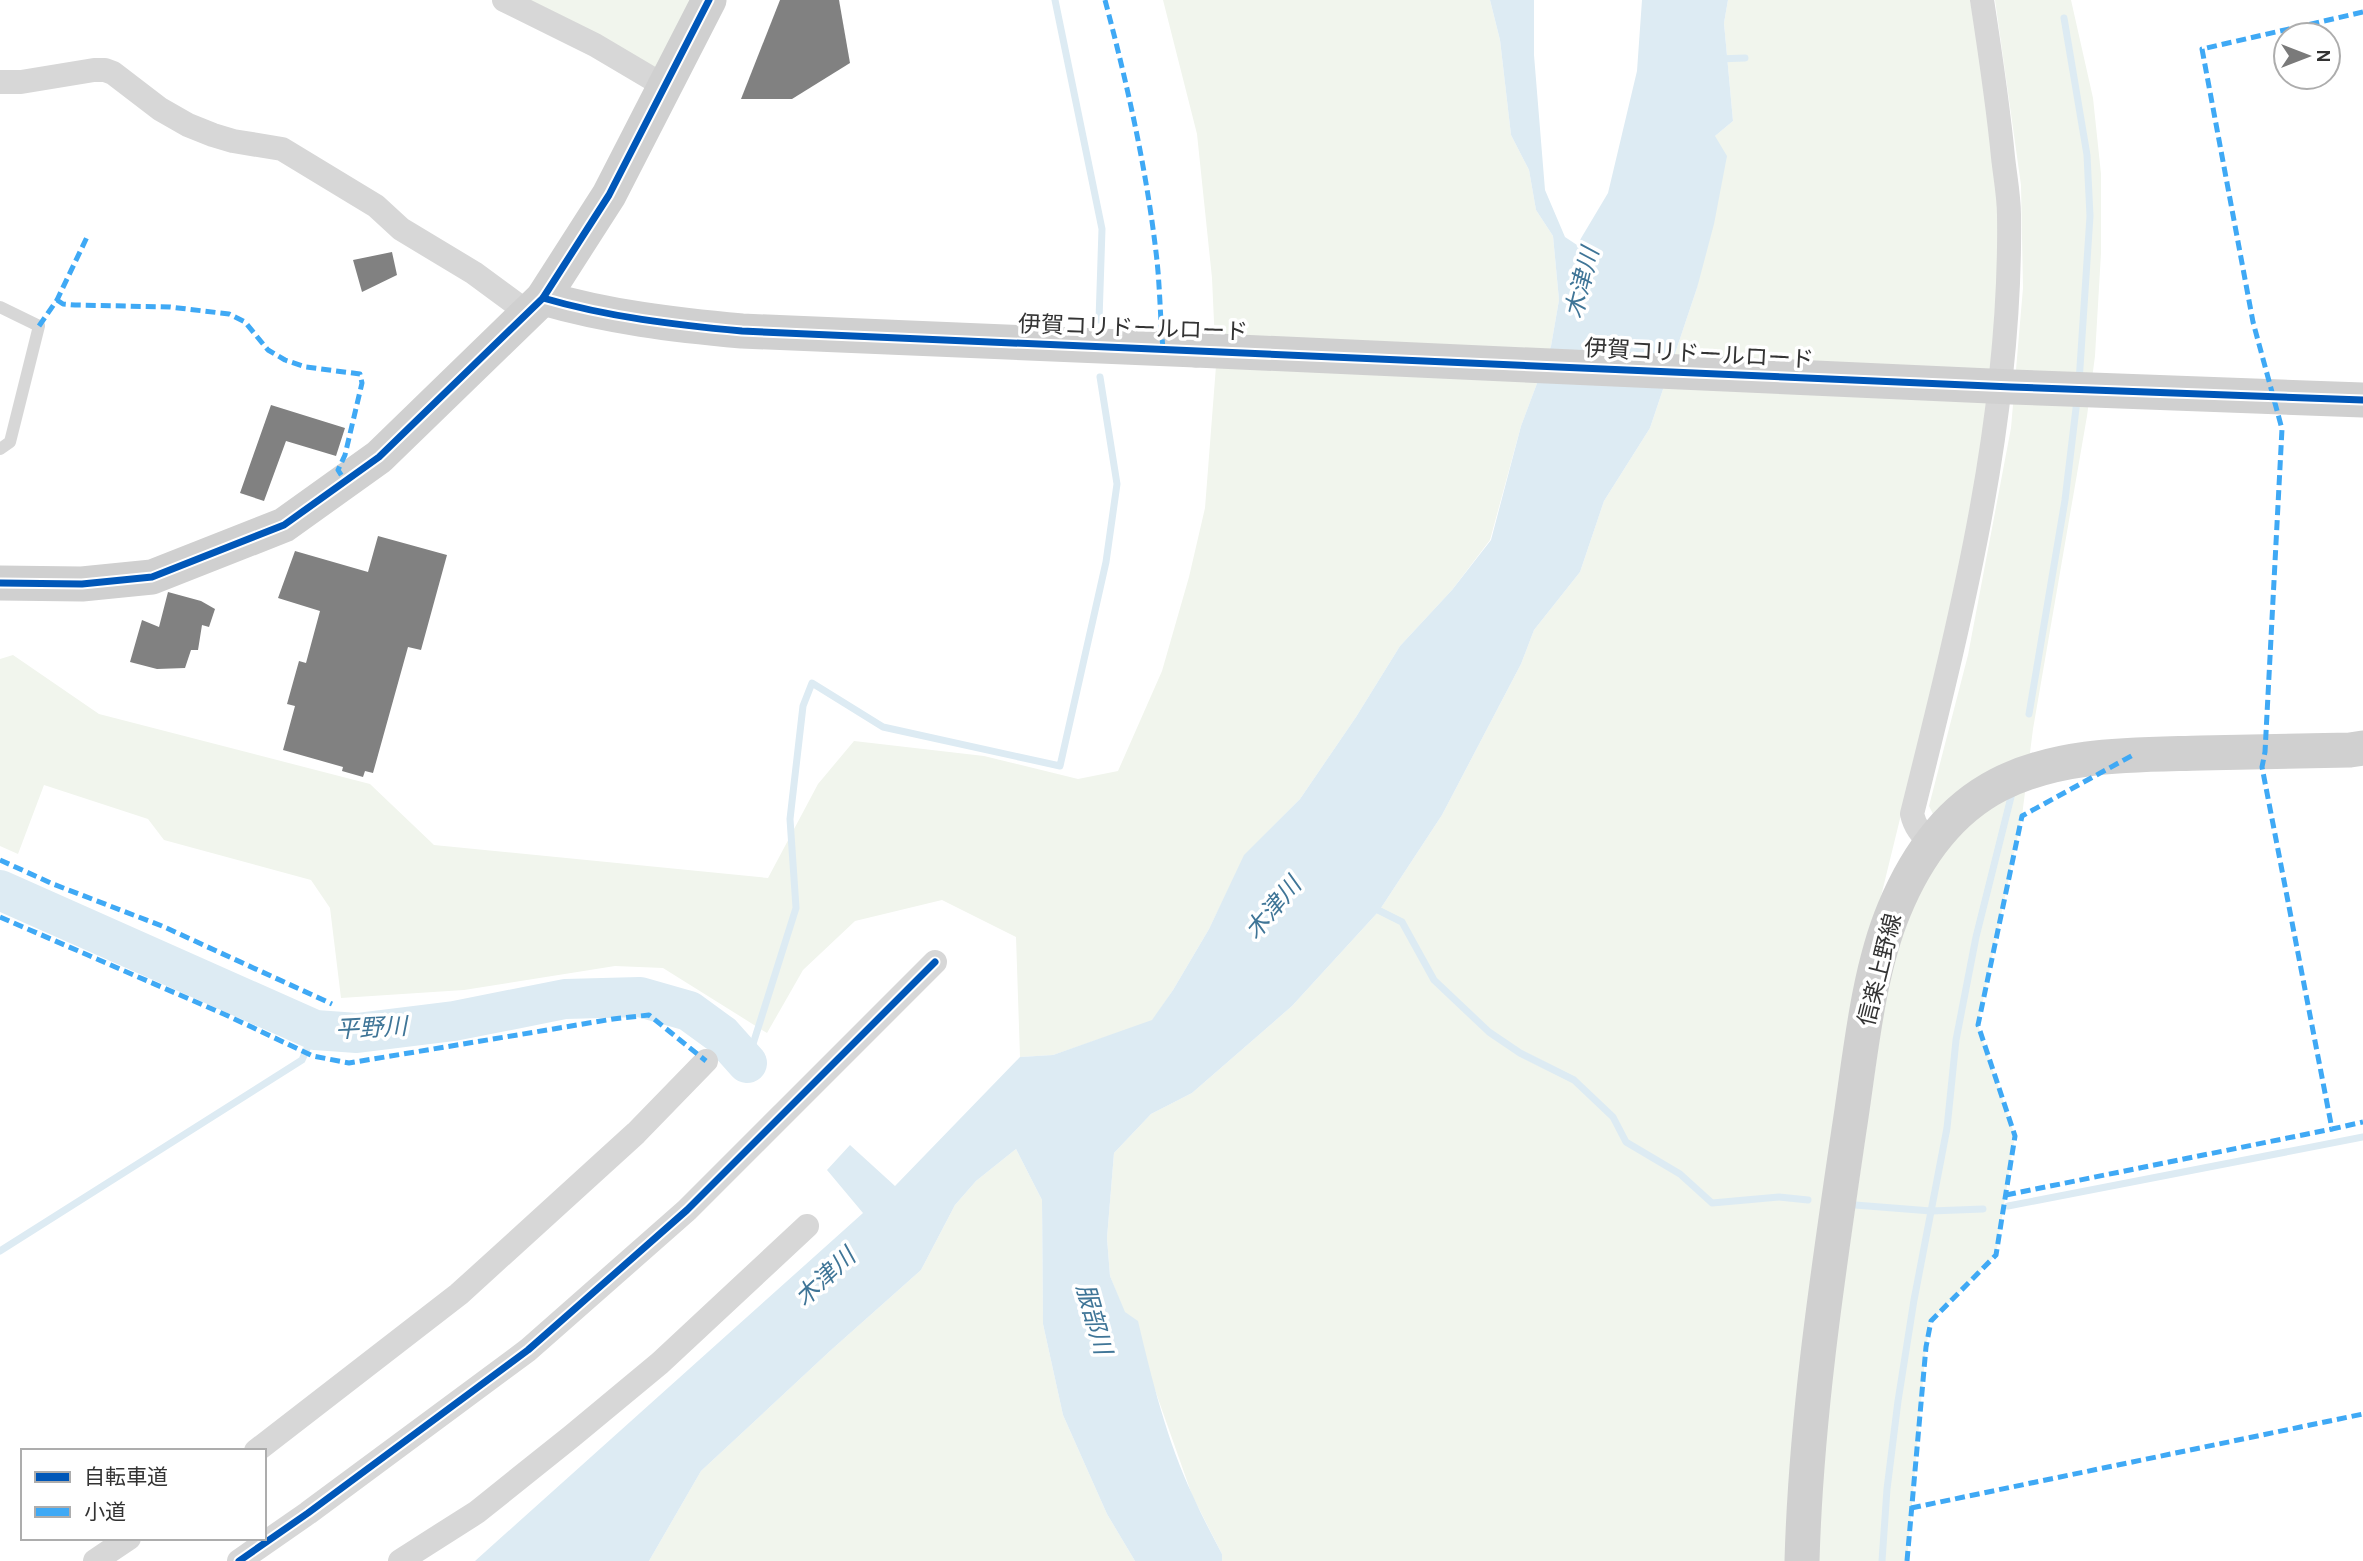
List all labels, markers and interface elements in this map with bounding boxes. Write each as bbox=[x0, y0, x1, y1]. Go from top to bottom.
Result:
north arrow bbox=[2272, 21, 2342, 91]
text: N bbox=[2312, 49, 2334, 63]
water label: 木津川 bbox=[1560, 242, 1605, 321]
street label: 伊賀コリドールロード bbox=[1018, 310, 1248, 346]
street label: 伊賀コリドールロード bbox=[1583, 334, 1815, 374]
water label: 木津川 bbox=[1239, 869, 1309, 945]
street label: 信楽上野線 bbox=[1853, 911, 1907, 1029]
water label: 平野川 bbox=[334, 1012, 411, 1044]
water label: 木津川 bbox=[789, 1240, 863, 1312]
water label: 服部川 bbox=[1071, 1281, 1118, 1360]
legend bbox=[21, 1449, 266, 1540]
text: 自転車道 bbox=[84, 1465, 168, 1489]
text: 小道 bbox=[84, 1500, 126, 1524]

